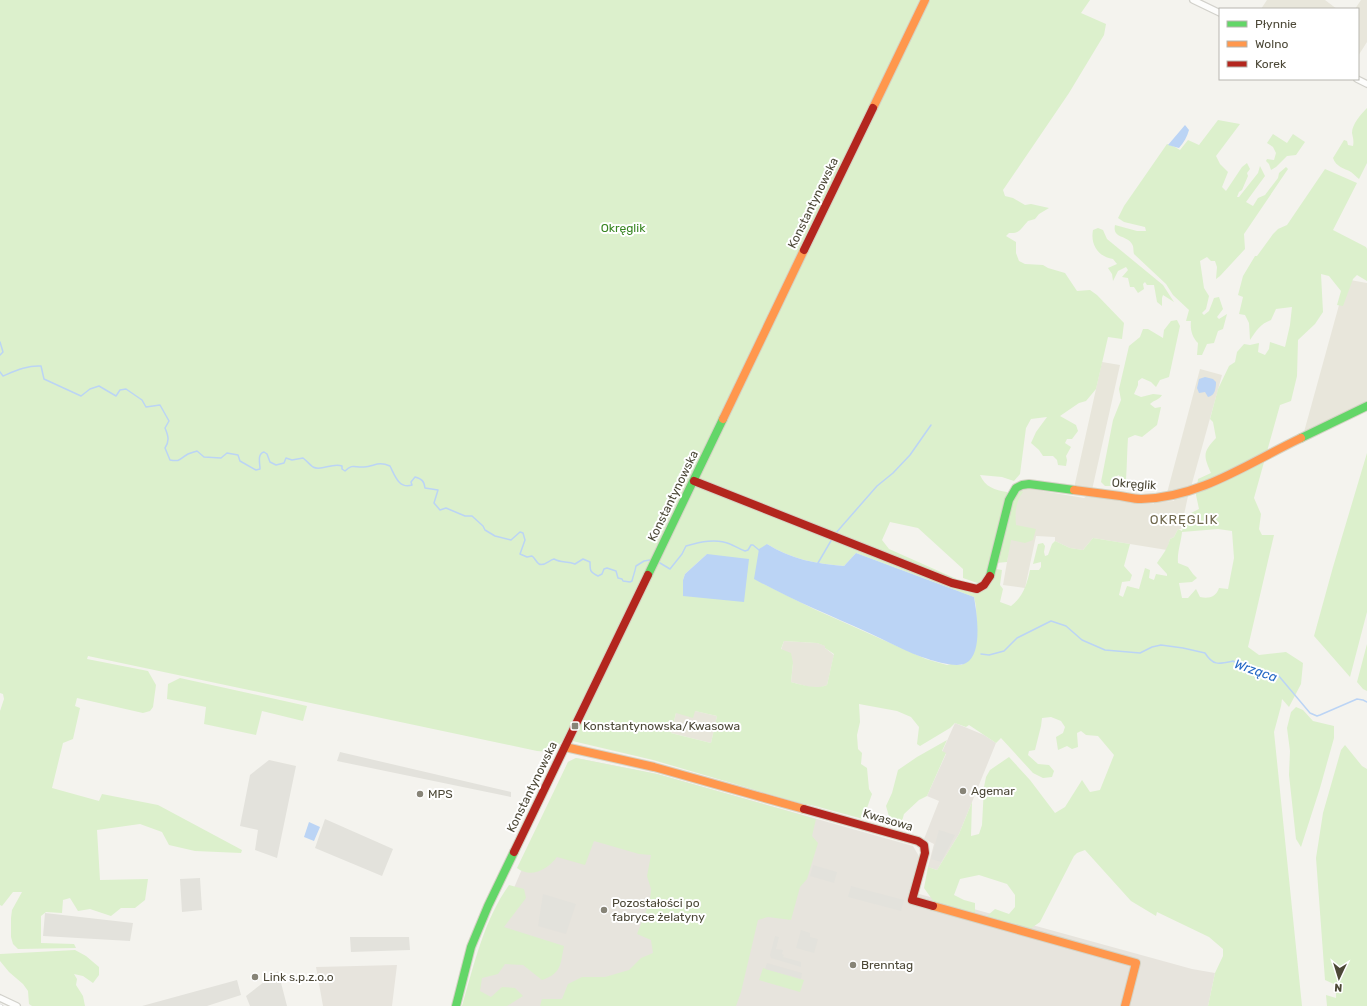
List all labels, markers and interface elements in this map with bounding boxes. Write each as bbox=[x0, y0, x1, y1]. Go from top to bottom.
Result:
legend bbox=[1219, 8, 1359, 80]
text: Płynnie bbox=[1255, 17, 1297, 31]
text: Wolno bbox=[1255, 37, 1288, 51]
text: Korek bbox=[1255, 57, 1287, 71]
street label: Konstantynowska bbox=[785, 155, 841, 251]
park label: Okręglik bbox=[601, 221, 646, 235]
street label: Konstantynowska bbox=[645, 448, 701, 544]
street label: Okręglik bbox=[1111, 475, 1158, 493]
district label: OKRĘGLIK bbox=[1150, 512, 1218, 527]
water label: Wrząca bbox=[1233, 656, 1279, 685]
place label: Konstantynowska/Kwasowa bbox=[583, 719, 740, 733]
marker: Konstantynowska/Kwasowa bbox=[570, 721, 580, 731]
street label: Konstantynowska bbox=[504, 739, 560, 835]
place label: Agemar bbox=[971, 784, 1015, 798]
marker: Agemar bbox=[958, 786, 968, 796]
place label: MPS bbox=[428, 787, 453, 801]
marker: MPS bbox=[415, 789, 425, 799]
street label: Kwasowa bbox=[861, 806, 915, 834]
place label: Pozostałości po fabryce żelatyny bbox=[612, 896, 705, 924]
marker: Pozostałości po fabryce żelatyny bbox=[599, 905, 609, 915]
place label: Brenntag bbox=[861, 958, 913, 972]
north arrow bbox=[1319, 958, 1359, 998]
marker: Brenntag bbox=[848, 960, 858, 970]
place label: Link s.p.z.o.o bbox=[263, 970, 334, 984]
marker: Link s.p.z.o.o bbox=[250, 972, 260, 982]
text: N bbox=[1334, 981, 1343, 994]

